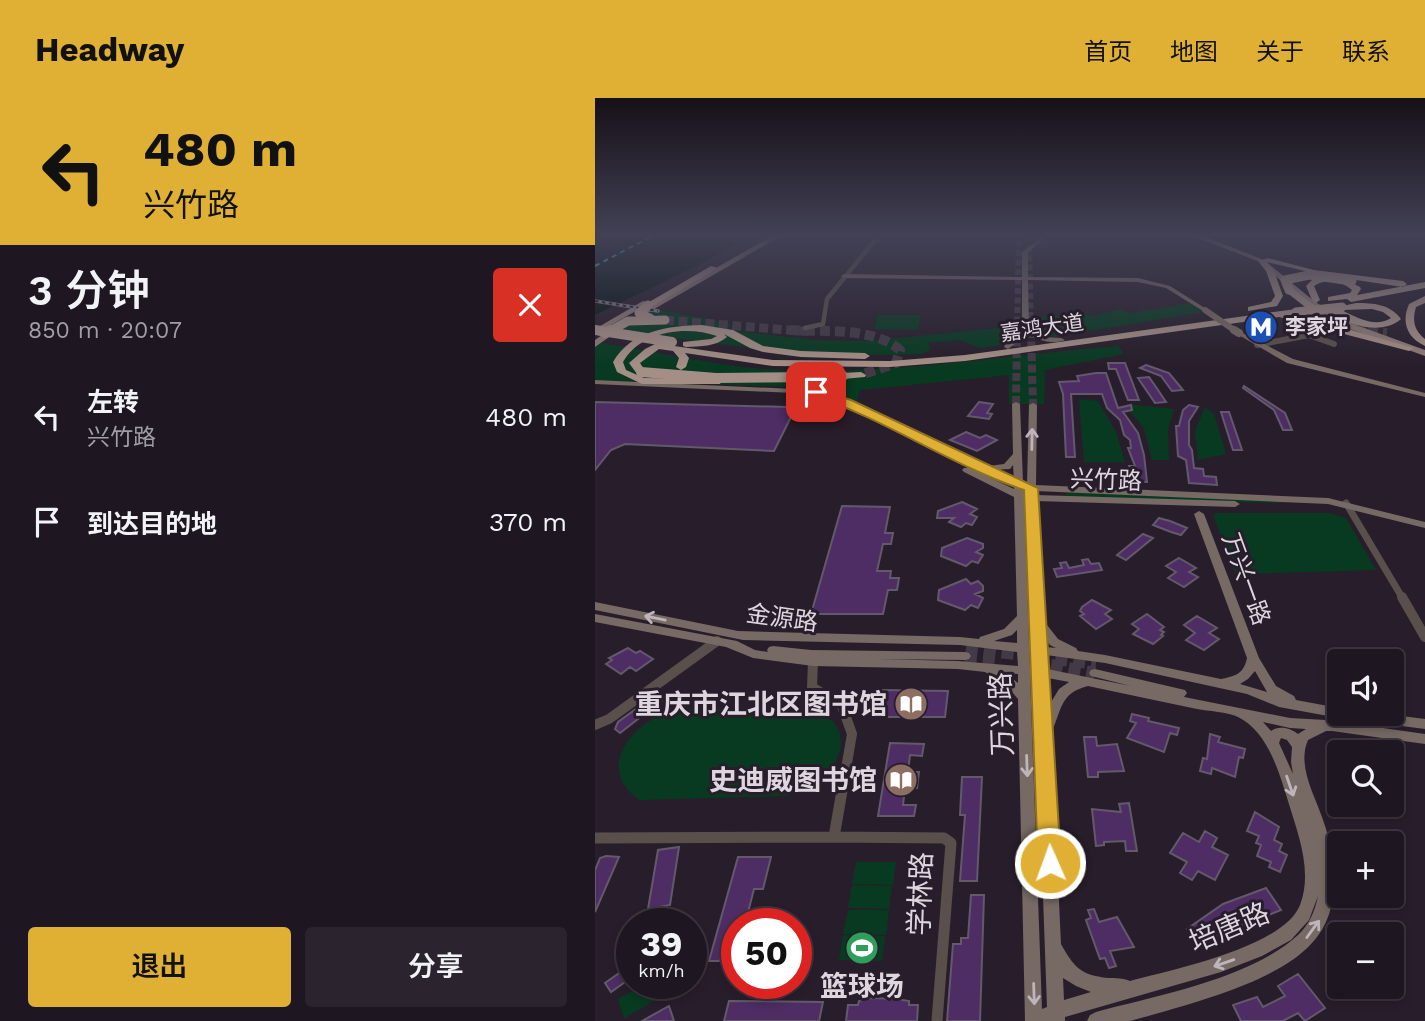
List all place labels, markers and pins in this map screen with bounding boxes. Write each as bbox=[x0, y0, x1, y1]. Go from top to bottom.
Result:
metro station icon: 李家坪 bbox=[1242, 308, 1280, 346]
place label: 李家坪 bbox=[1285, 314, 1348, 339]
pin bbox=[786, 362, 846, 422]
library icon: 重庆市江北区图书馆 bbox=[892, 685, 930, 723]
place label: 重庆市江北区图书馆 bbox=[635, 688, 887, 721]
library icon: 史迪威图书馆 bbox=[882, 761, 920, 799]
place label: 史迪威图书馆 bbox=[709, 764, 877, 797]
sports icon: 篮球场 bbox=[843, 929, 881, 967]
place label: 篮球场 bbox=[820, 970, 904, 1003]

